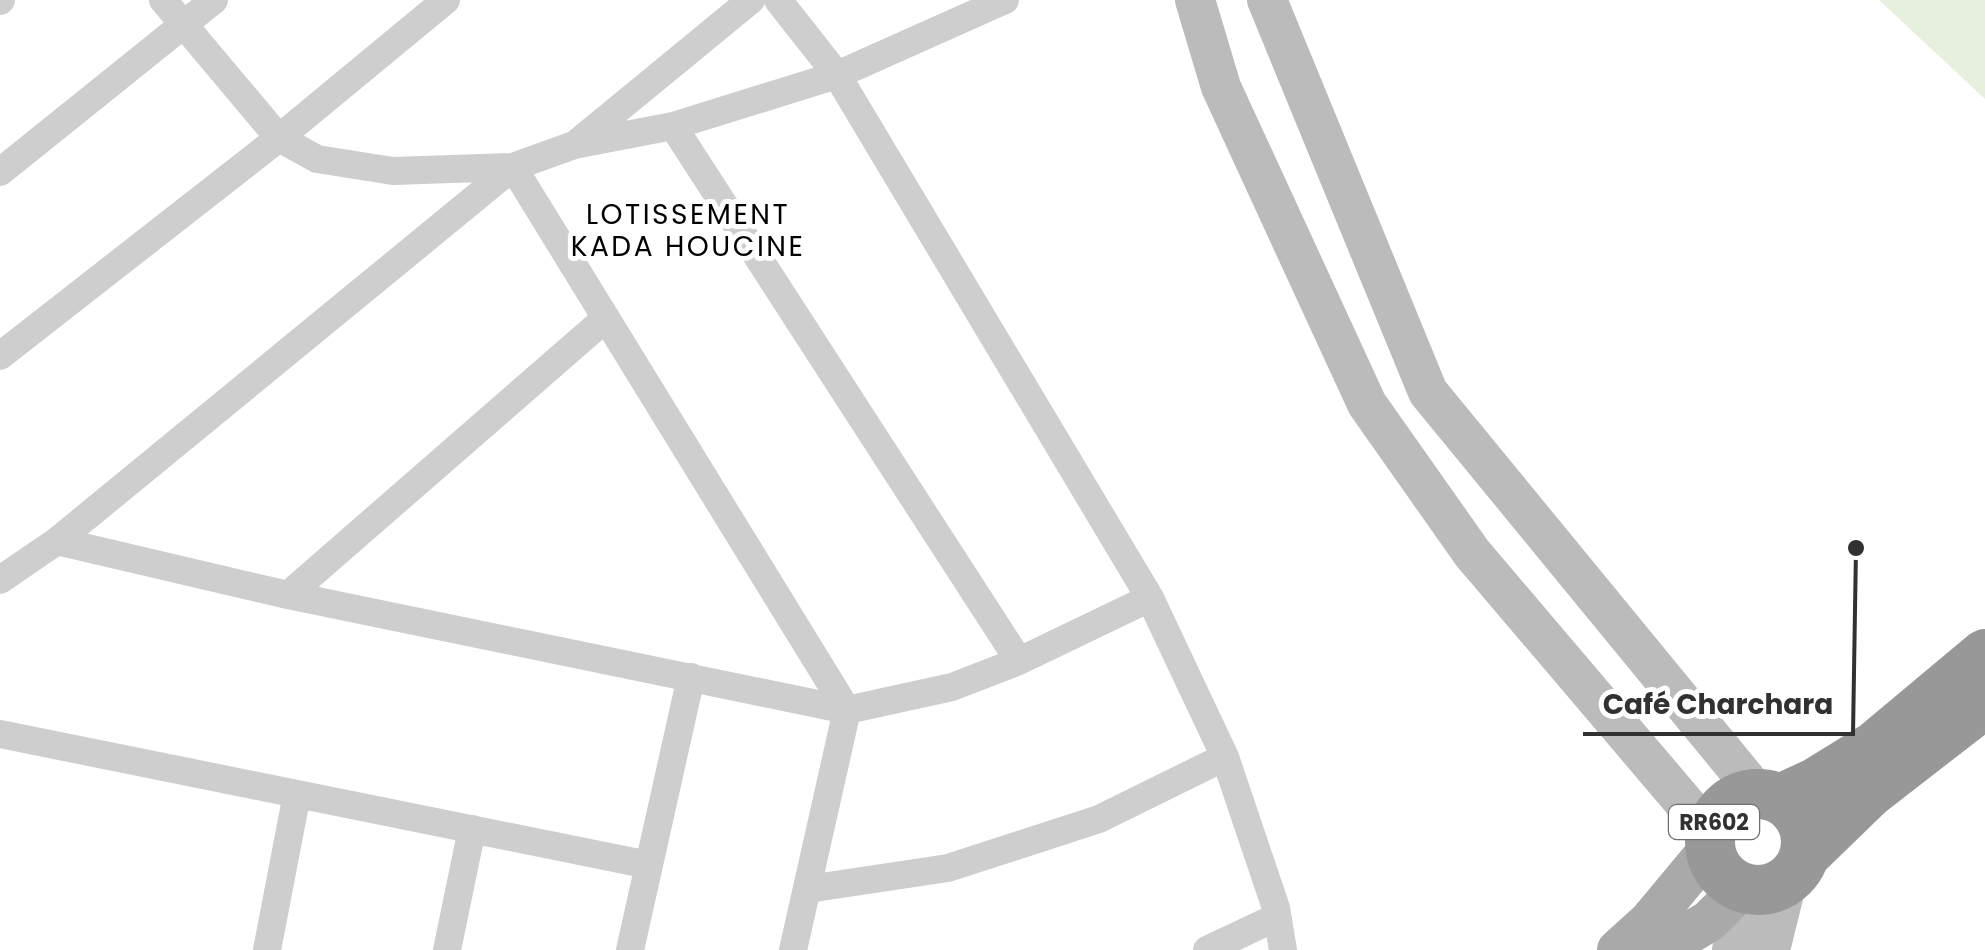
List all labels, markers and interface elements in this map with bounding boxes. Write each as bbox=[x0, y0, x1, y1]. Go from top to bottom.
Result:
district label: LOTISSEMENT KADA HOUCINE bbox=[571, 195, 805, 266]
callout: Café Charchara bbox=[1583, 676, 1853, 734]
text: Café Charchara bbox=[1603, 685, 1833, 724]
road number: RR602 bbox=[1669, 805, 1759, 839]

